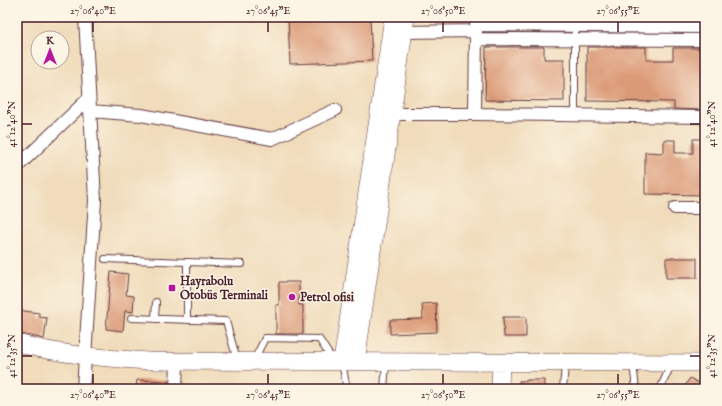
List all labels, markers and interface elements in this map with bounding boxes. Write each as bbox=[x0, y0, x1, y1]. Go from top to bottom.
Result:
text: 27°06'40"E bbox=[70, 5, 116, 18]
text: 27°06'45"E bbox=[246, 5, 290, 18]
text: 27°06'50"E bbox=[421, 5, 465, 18]
text: 27°06'55"E bbox=[596, 5, 640, 18]
north arrow bbox=[30, 30, 70, 70]
text: K bbox=[46, 34, 55, 48]
text: 41°12'40"N bbox=[6, 100, 19, 147]
text: 41°12'40"N bbox=[706, 100, 719, 147]
place label: Hayrabolu Otobüs Terminali bbox=[180, 274, 269, 303]
marker: Hayrabolu Otobüs Terminali bbox=[167, 283, 177, 293]
place label: Petrol ofisi bbox=[300, 290, 355, 305]
marker: Petrol ofisi bbox=[287, 292, 297, 302]
text: 41°12'35"N bbox=[6, 334, 19, 378]
text: 41°12'35"N bbox=[706, 334, 719, 378]
text: 27°06'40"E bbox=[70, 389, 116, 402]
text: 27°06'45"E bbox=[246, 389, 290, 402]
text: 27°06'50"E bbox=[421, 389, 465, 402]
text: 27°06'55"E bbox=[596, 389, 640, 402]

